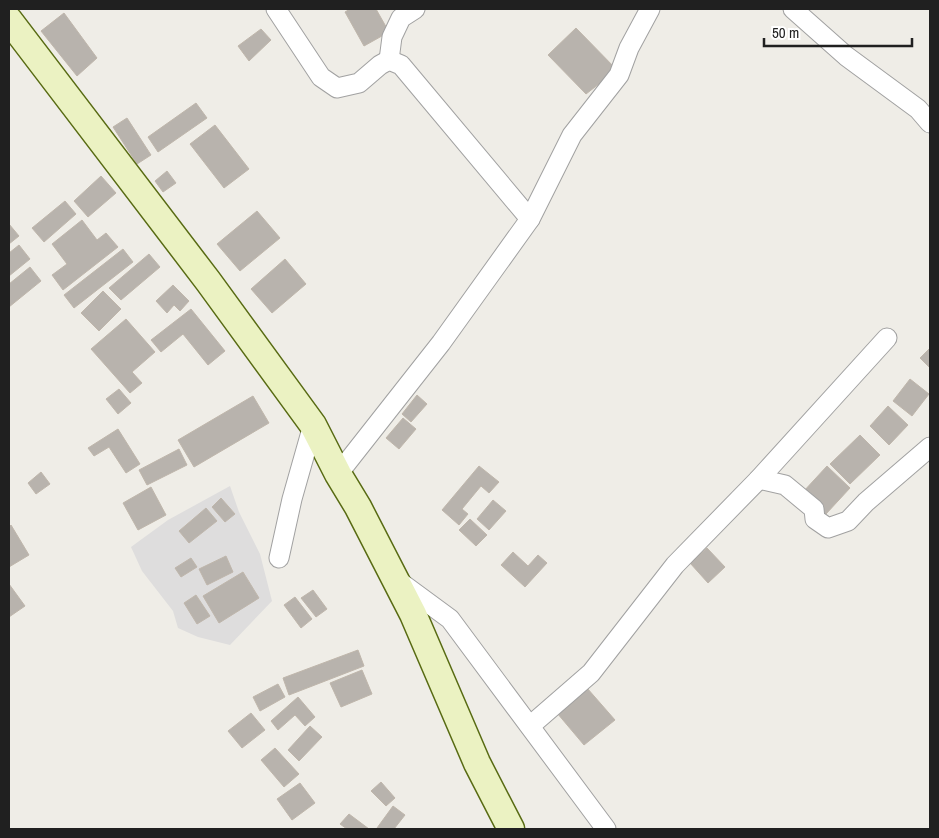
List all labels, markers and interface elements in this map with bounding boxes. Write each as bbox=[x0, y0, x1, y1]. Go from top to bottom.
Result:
scale bar bbox=[764, 15, 912, 47]
text: 50 m bbox=[772, 22, 799, 43]

